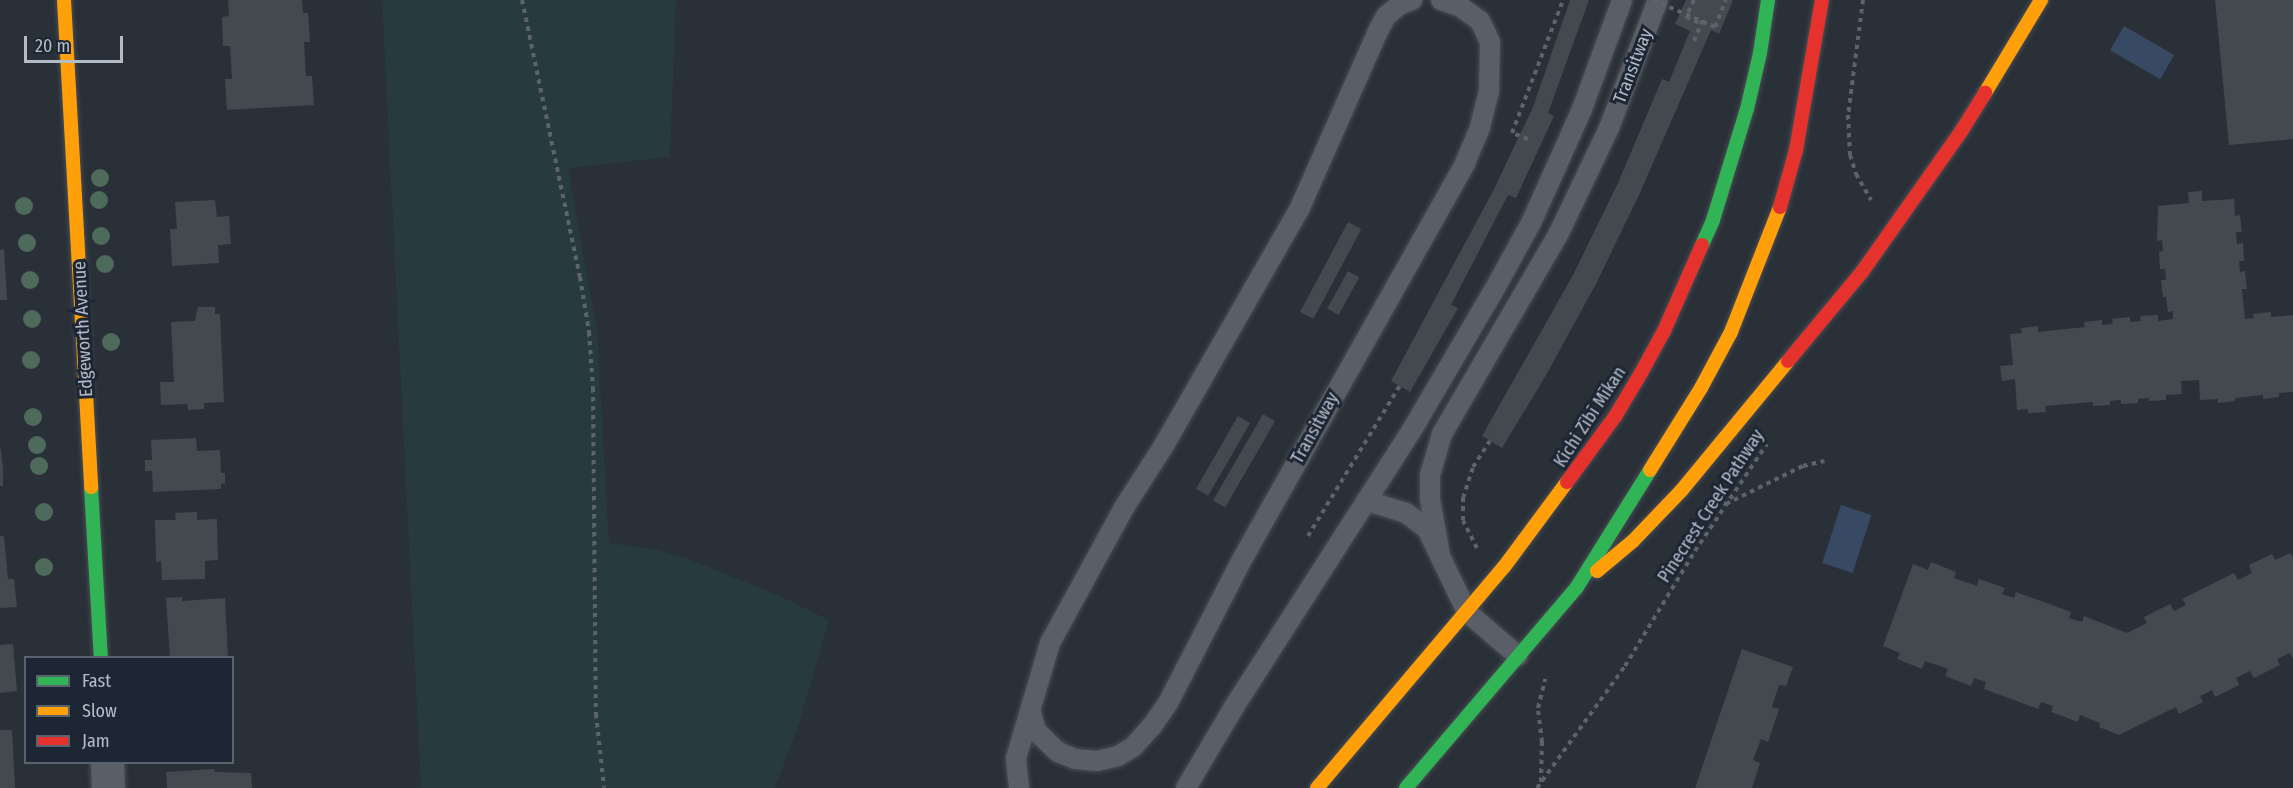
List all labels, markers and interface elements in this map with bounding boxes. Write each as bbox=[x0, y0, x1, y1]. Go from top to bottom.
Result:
scale bar bbox=[27, 24, 126, 62]
street label: Transitway bbox=[1609, 26, 1657, 106]
text: 20 m bbox=[35, 35, 70, 57]
street label: Edgeworth Avenue bbox=[69, 261, 97, 397]
street label: Kichi Zībī Mīkan bbox=[1549, 363, 1631, 471]
street label: Transitway bbox=[1287, 389, 1343, 467]
street label: Pinecrest Creek Pathway bbox=[1653, 425, 1769, 587]
legend bbox=[24, 656, 234, 764]
text: Fast bbox=[82, 670, 111, 692]
text: Slow bbox=[82, 700, 117, 722]
text: Jam bbox=[82, 730, 110, 752]

